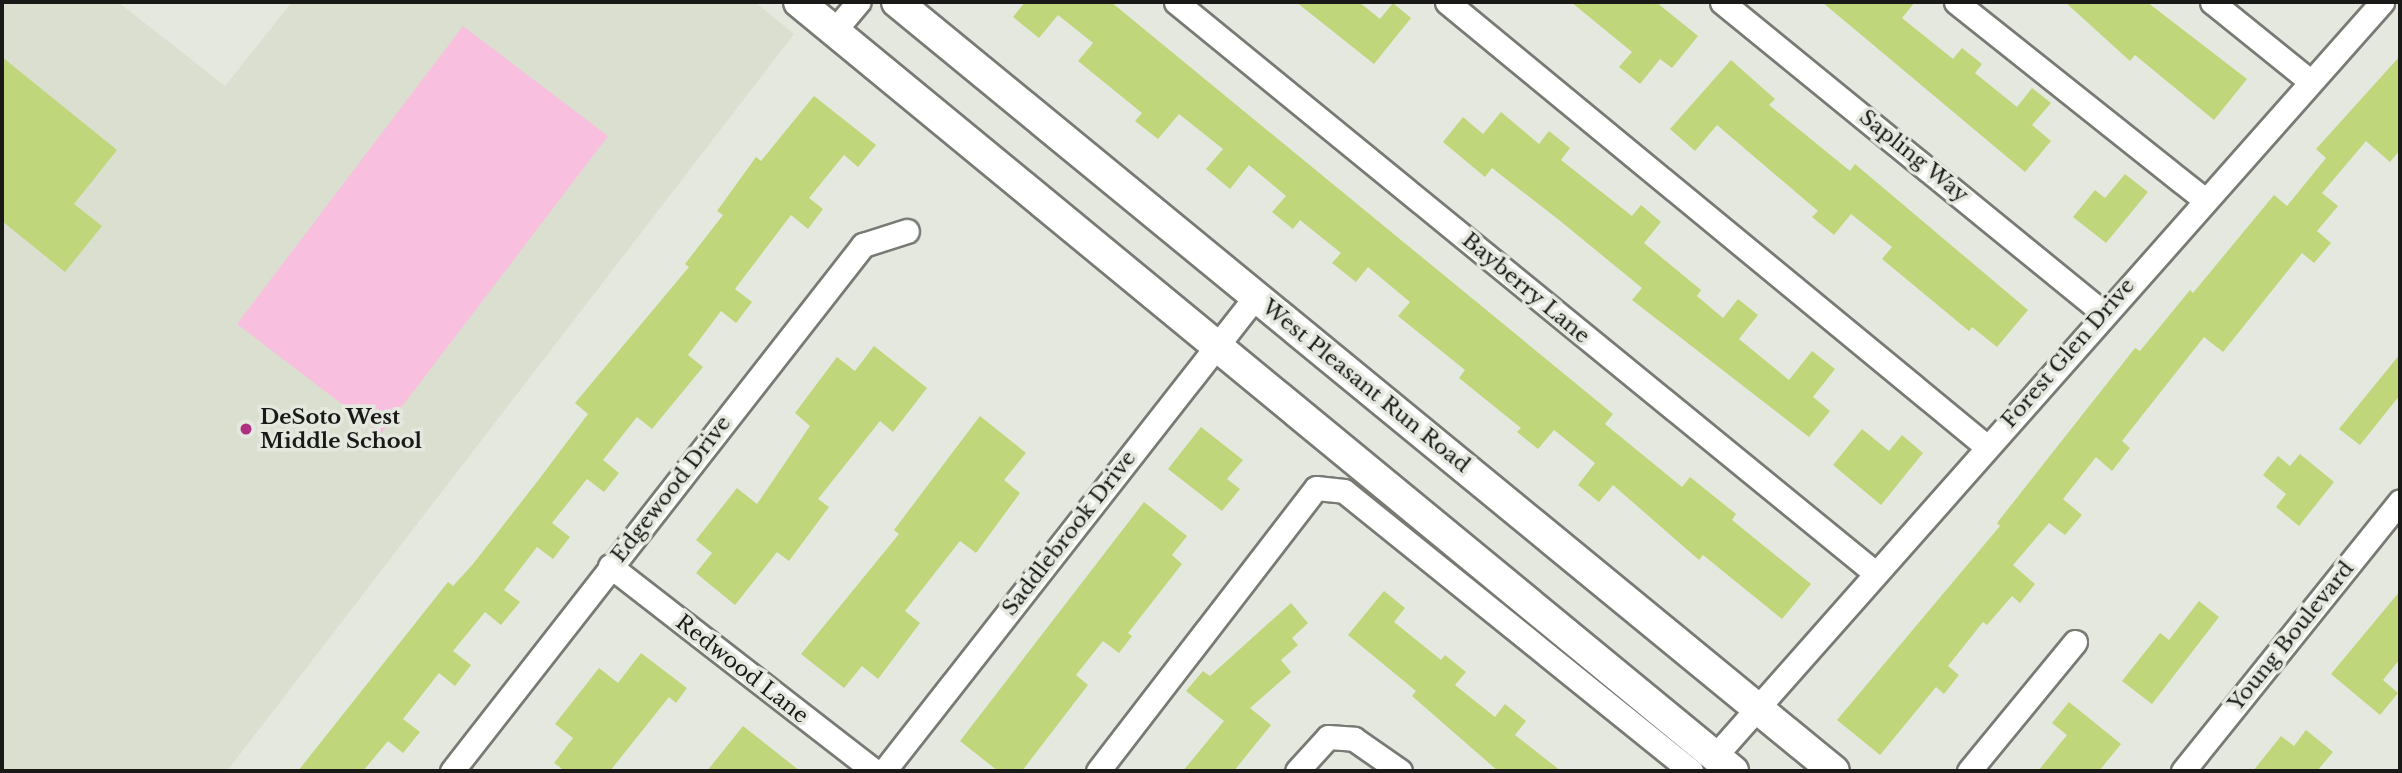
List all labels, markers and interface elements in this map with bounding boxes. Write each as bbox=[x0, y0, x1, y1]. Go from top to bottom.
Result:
street label: Sapling Way bbox=[1854, 104, 1974, 208]
street label: Bayberry Lane bbox=[1457, 227, 1595, 349]
street label: Forest Glen Drive bbox=[1996, 273, 2140, 433]
street label: West Pleasant Run Road bbox=[1257, 294, 1475, 478]
place label: DeSoto West Middle School bbox=[260, 404, 422, 454]
street label: Edgewood Drive bbox=[606, 411, 736, 567]
marker: DeSoto West Middle School bbox=[238, 421, 254, 437]
street label: Saddlebrook Drive bbox=[997, 446, 1141, 620]
street label: Young Boulevard bbox=[2223, 556, 2359, 716]
street label: Redwood Lane bbox=[671, 609, 813, 729]

